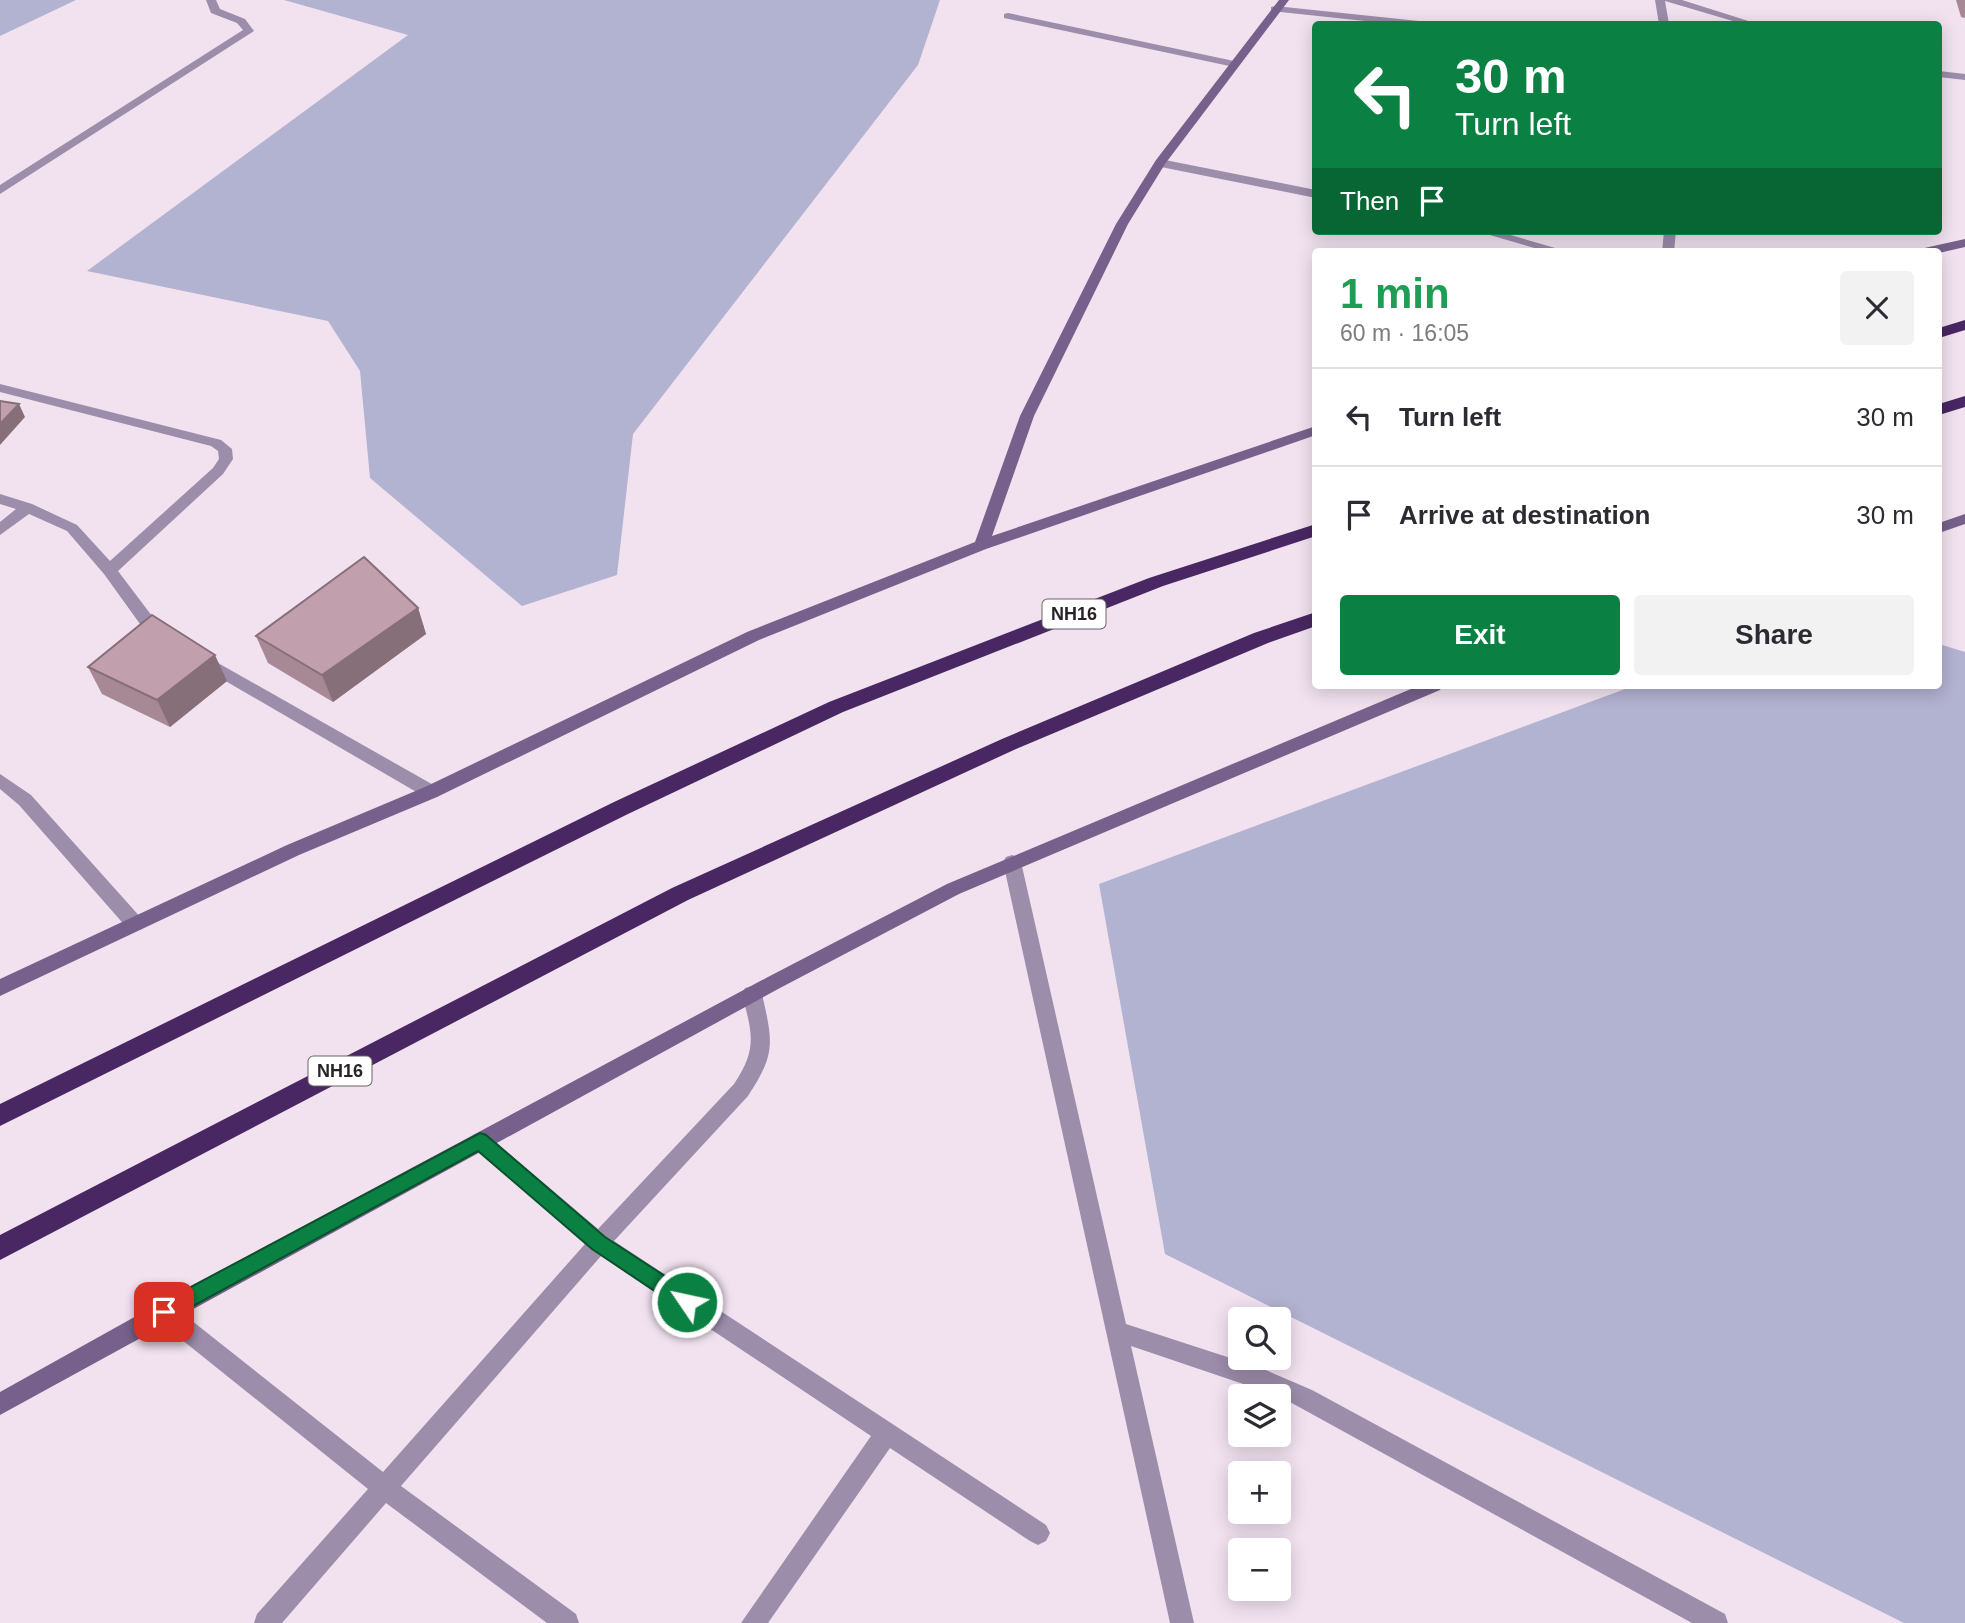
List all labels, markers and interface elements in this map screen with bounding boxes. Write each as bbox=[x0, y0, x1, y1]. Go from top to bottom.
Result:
icon: left bbox=[1340, 49, 1431, 140]
text: 30 m bbox=[1455, 49, 1567, 103]
text: Turn left bbox=[1455, 106, 1571, 142]
icon: arrive bbox=[1413, 182, 1451, 220]
text: Then bbox=[1340, 186, 1399, 216]
text: 1 min bbox=[1340, 270, 1450, 317]
button: close bbox=[1840, 271, 1914, 345]
text: 60 m · 16:05 bbox=[1340, 320, 1469, 346]
icon: left bbox=[1340, 398, 1378, 436]
text: Turn left bbox=[1399, 402, 1501, 432]
text: 30 m bbox=[1856, 402, 1914, 432]
icon: arrive bbox=[1340, 496, 1378, 534]
text: Arrive at destination bbox=[1399, 500, 1650, 530]
text: 30 m bbox=[1856, 500, 1914, 530]
button: Exit bbox=[1340, 595, 1620, 675]
button: Share bbox=[1634, 595, 1914, 675]
road number: NH16 bbox=[1042, 600, 1106, 628]
road number: NH16 bbox=[308, 1056, 372, 1086]
position arrow bbox=[650, 1265, 724, 1339]
pin bbox=[134, 1282, 194, 1342]
icon: arrive bbox=[145, 1293, 183, 1331]
map controls bbox=[1228, 1307, 1291, 1601]
button: search bbox=[1228, 1307, 1291, 1370]
button: layers bbox=[1228, 1384, 1291, 1447]
button: + bbox=[1228, 1461, 1291, 1524]
button: − bbox=[1228, 1538, 1291, 1601]

